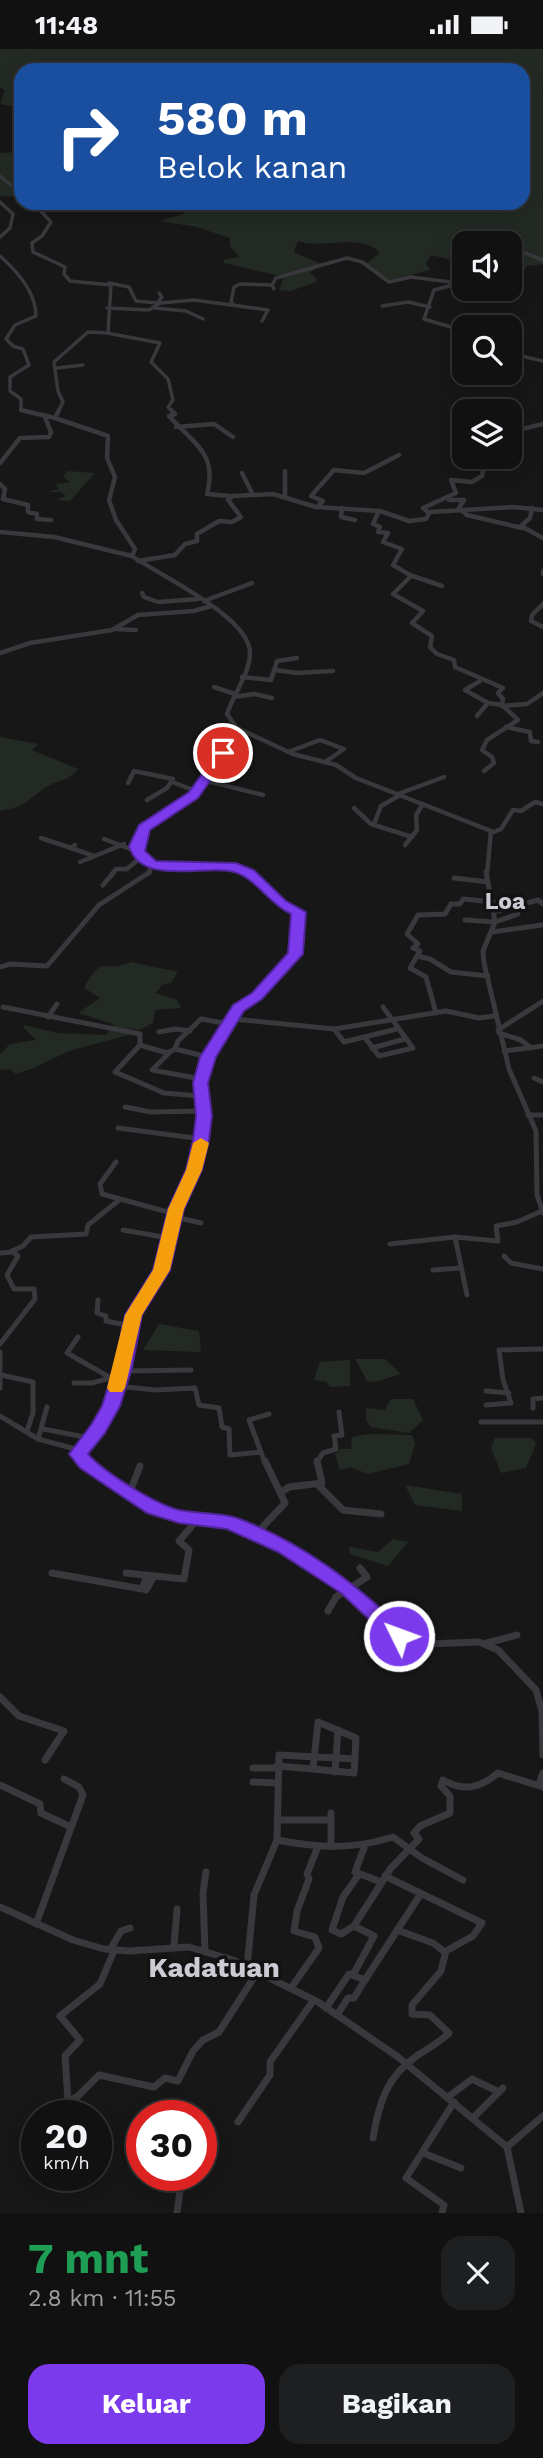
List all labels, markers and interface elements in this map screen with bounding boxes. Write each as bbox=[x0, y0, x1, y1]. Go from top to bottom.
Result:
text: 11:48 bbox=[35, 10, 98, 40]
text: 580 m bbox=[157, 89, 308, 147]
icon: right bbox=[42, 91, 133, 182]
text: Belok kanan bbox=[157, 148, 347, 186]
map controls bbox=[452, 231, 522, 469]
button: sound bbox=[452, 231, 522, 301]
button: search bbox=[452, 315, 522, 385]
button: layers bbox=[452, 399, 522, 469]
pin bbox=[193, 723, 253, 783]
icon: arrive bbox=[204, 734, 242, 772]
district label: Loa bbox=[485, 888, 526, 915]
position arrow bbox=[362, 1599, 436, 1673]
district label: Kadatuan bbox=[148, 1951, 280, 1984]
speed limit sign: 30 bbox=[126, 2100, 217, 2191]
text: 20 bbox=[45, 2115, 88, 2157]
text: km/h bbox=[43, 2152, 90, 2173]
text: 7 mnt bbox=[28, 2234, 148, 2283]
button: close bbox=[441, 2236, 515, 2310]
text: 2.8 km · 11:55 bbox=[28, 2285, 176, 2312]
button: Keluar bbox=[28, 2364, 265, 2444]
button: Bagikan bbox=[279, 2364, 515, 2444]

